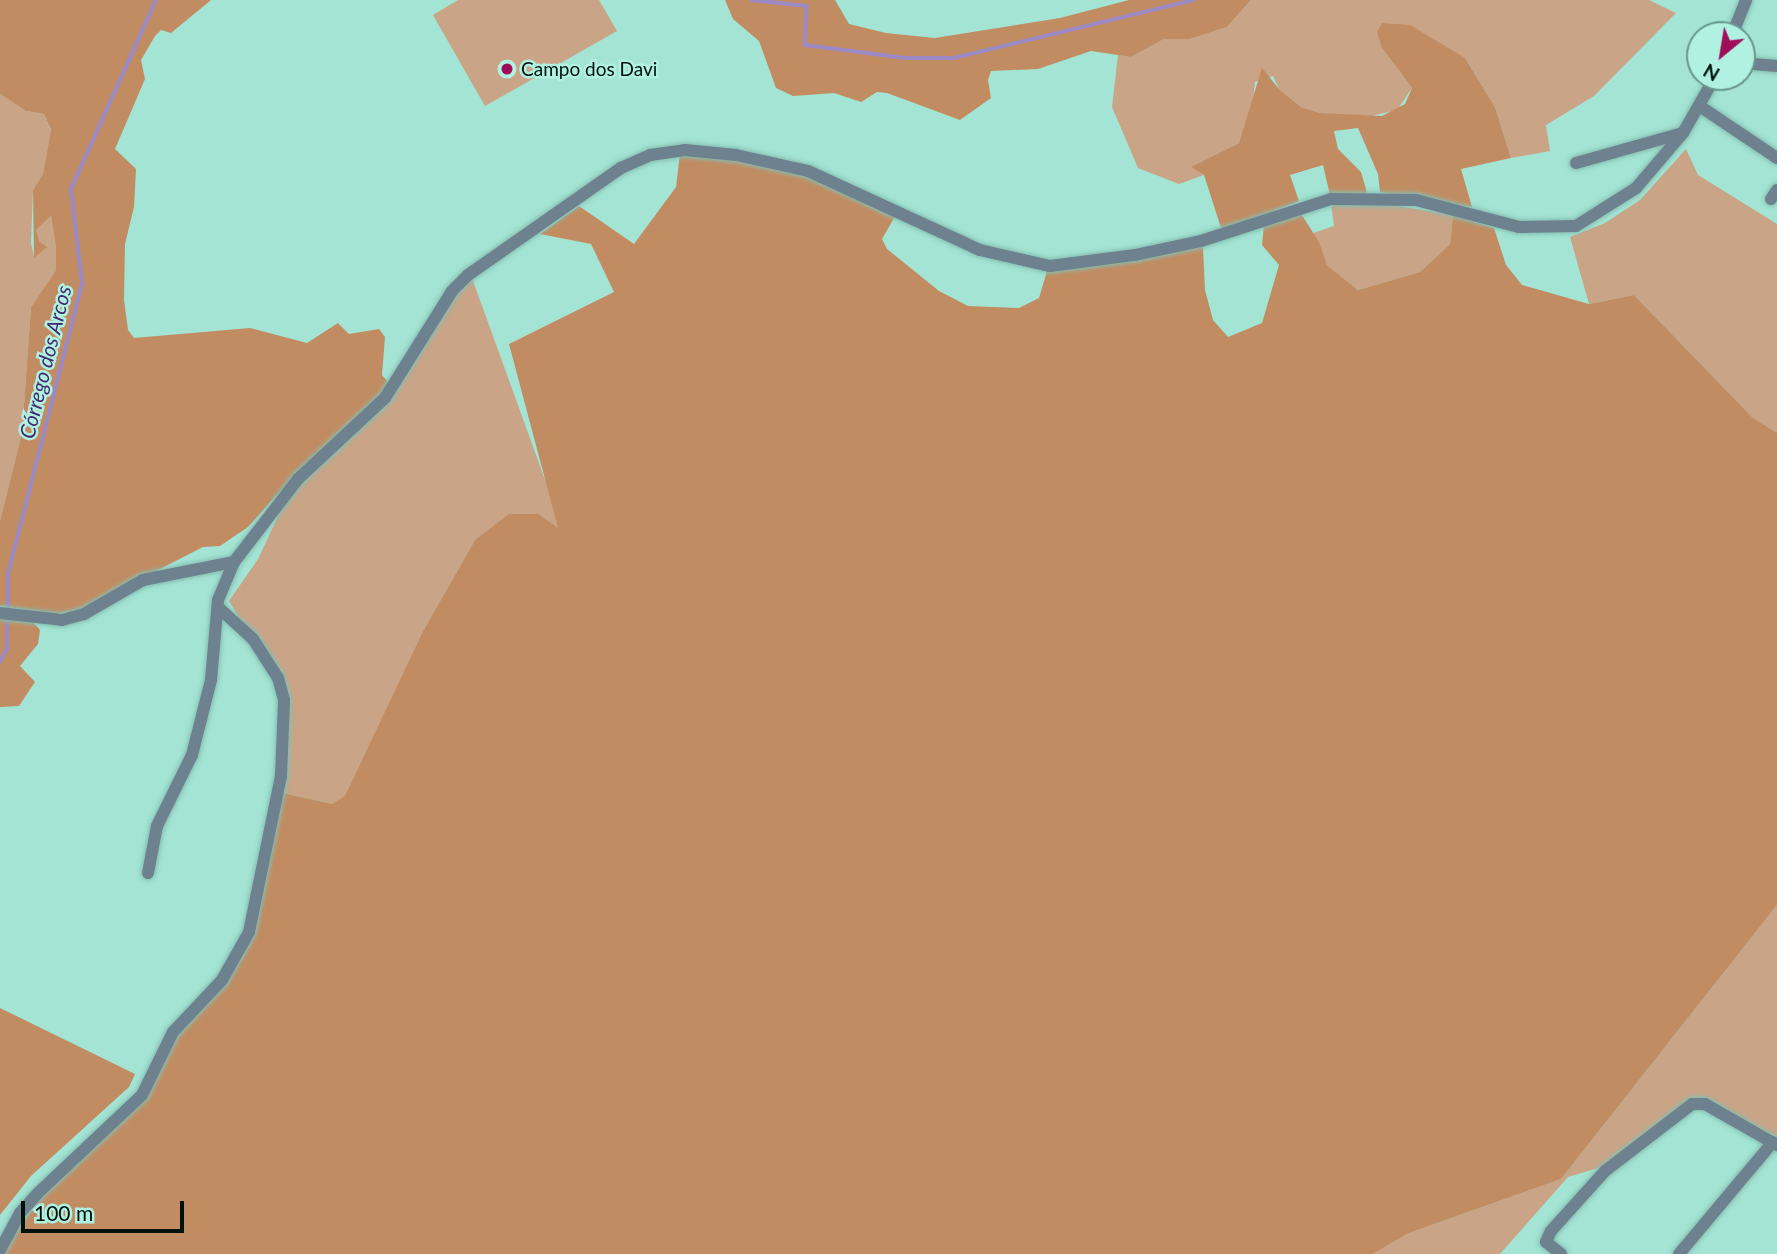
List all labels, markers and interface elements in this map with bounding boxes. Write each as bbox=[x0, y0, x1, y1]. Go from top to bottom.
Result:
north arrow bbox=[1686, 21, 1756, 91]
place label: Campo dos Davi bbox=[521, 58, 657, 80]
text: N bbox=[1699, 59, 1723, 87]
marker: Campo dos Davi bbox=[499, 61, 515, 77]
water label: Córrego dos Arcos bbox=[14, 283, 76, 441]
scale bar bbox=[24, 1188, 187, 1232]
text: 100 m bbox=[34, 1200, 93, 1225]

